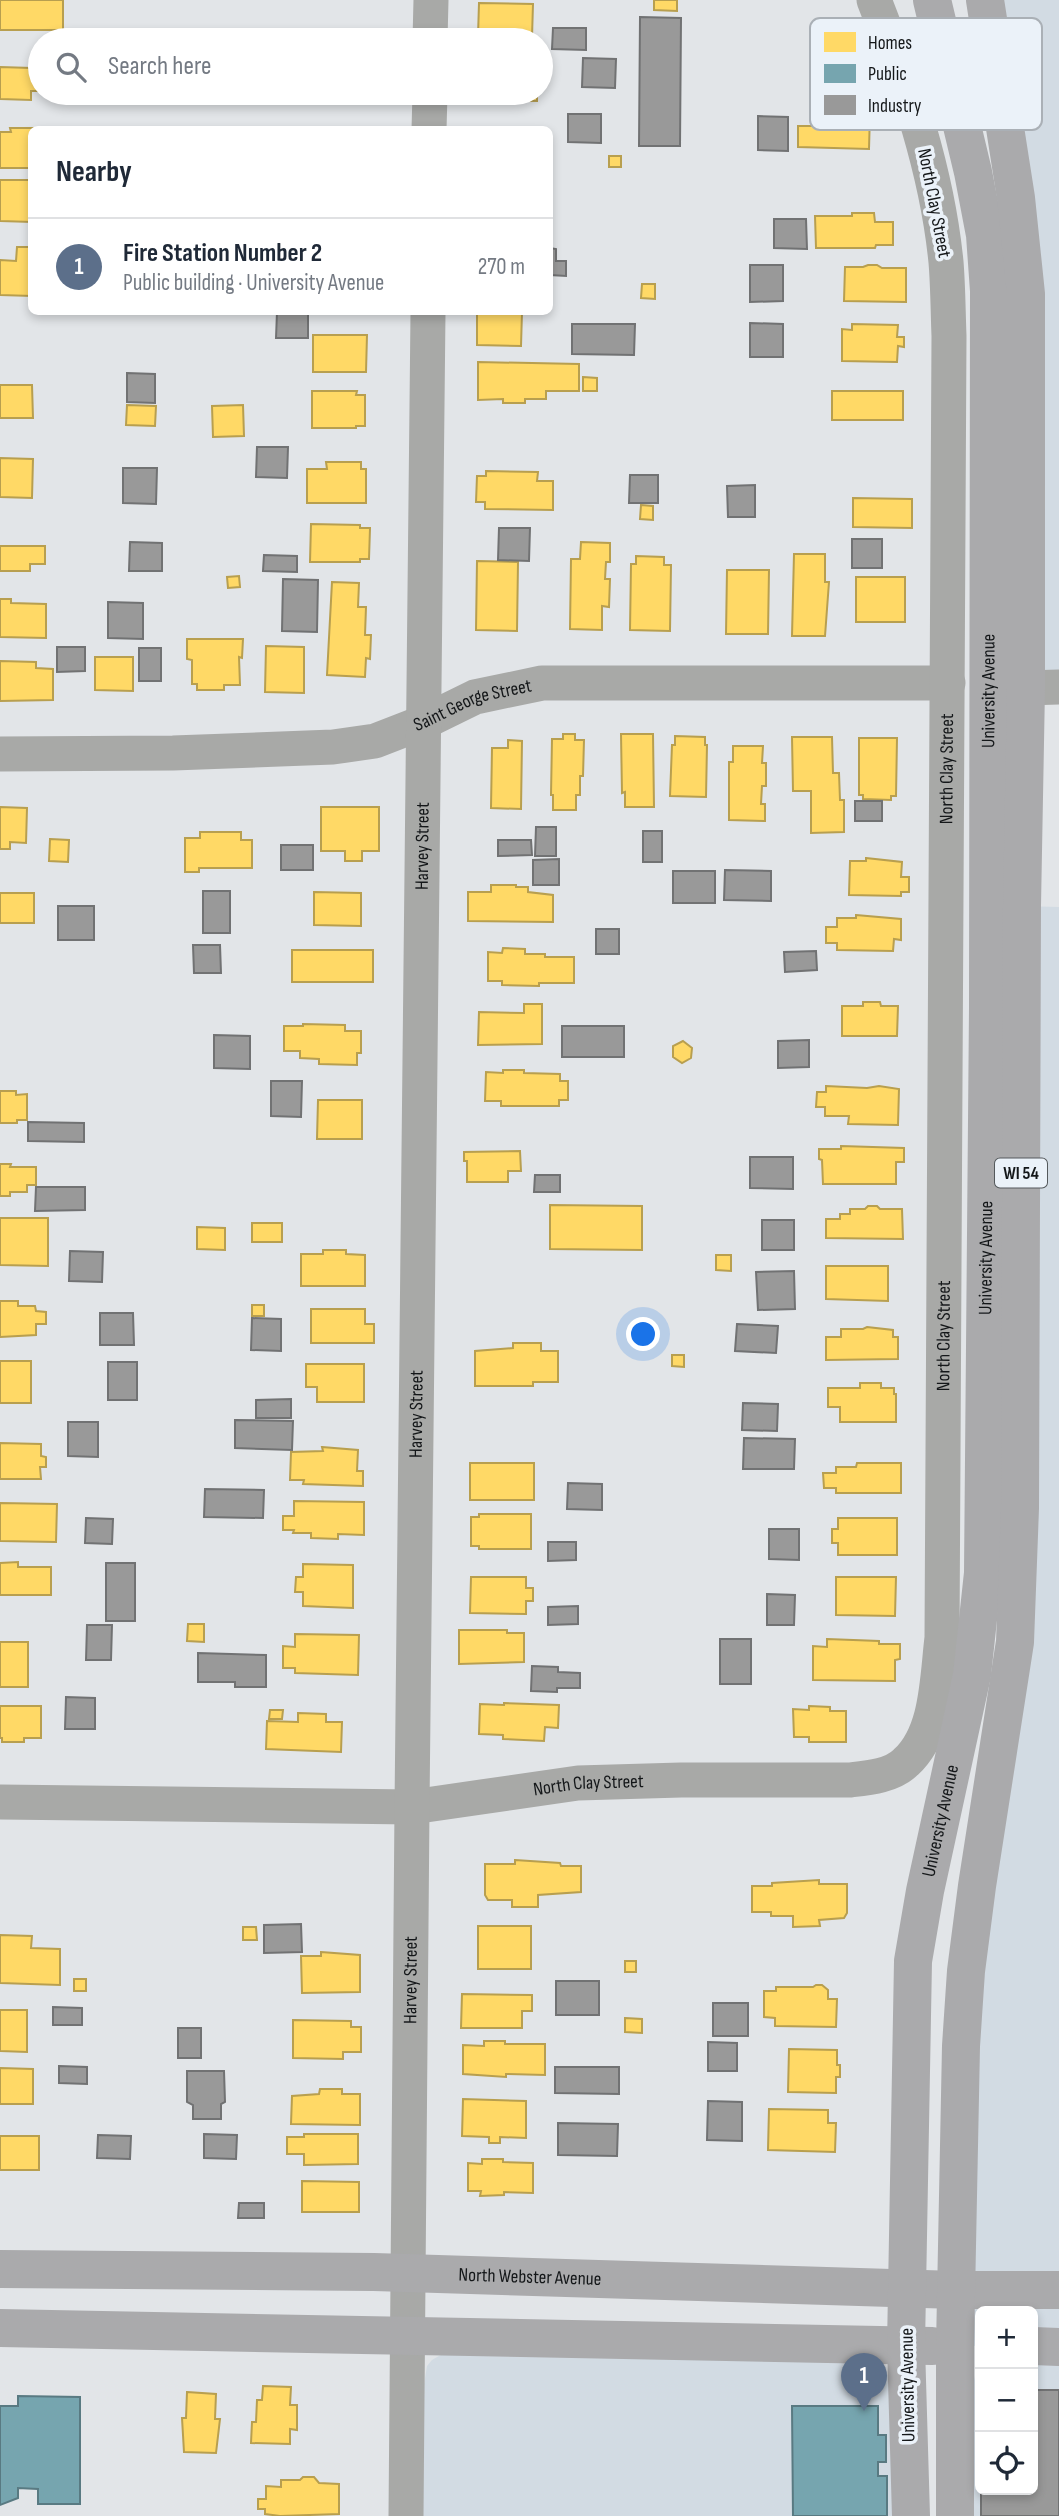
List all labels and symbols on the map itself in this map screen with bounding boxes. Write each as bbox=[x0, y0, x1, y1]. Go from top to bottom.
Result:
legend bbox=[810, 18, 1042, 130]
text: Homes bbox=[868, 32, 912, 55]
text: Public bbox=[868, 63, 907, 86]
text: Industry bbox=[868, 95, 922, 118]
street label: North Clay Street bbox=[912, 147, 956, 260]
street label: University Avenue bbox=[977, 634, 1000, 748]
street label: Saint George Street bbox=[410, 674, 534, 736]
street label: North Clay Street bbox=[935, 713, 958, 824]
street label: Harvey Street bbox=[410, 802, 434, 890]
road number: WI 54 bbox=[995, 1158, 1047, 1188]
street label: University Avenue bbox=[974, 1201, 998, 1315]
street label: North Clay Street bbox=[932, 1280, 955, 1391]
your location bbox=[626, 1317, 660, 1351]
street label: Harvey Street bbox=[404, 1370, 428, 1458]
street label: University Avenue bbox=[917, 1763, 964, 1879]
street label: North Clay Street bbox=[532, 1770, 644, 1801]
street label: Harvey Street bbox=[399, 1936, 422, 2024]
street label: North Webster Avenue bbox=[458, 2263, 602, 2291]
street label: University Avenue bbox=[896, 2328, 920, 2442]
pin: 1 bbox=[841, 2353, 887, 2411]

